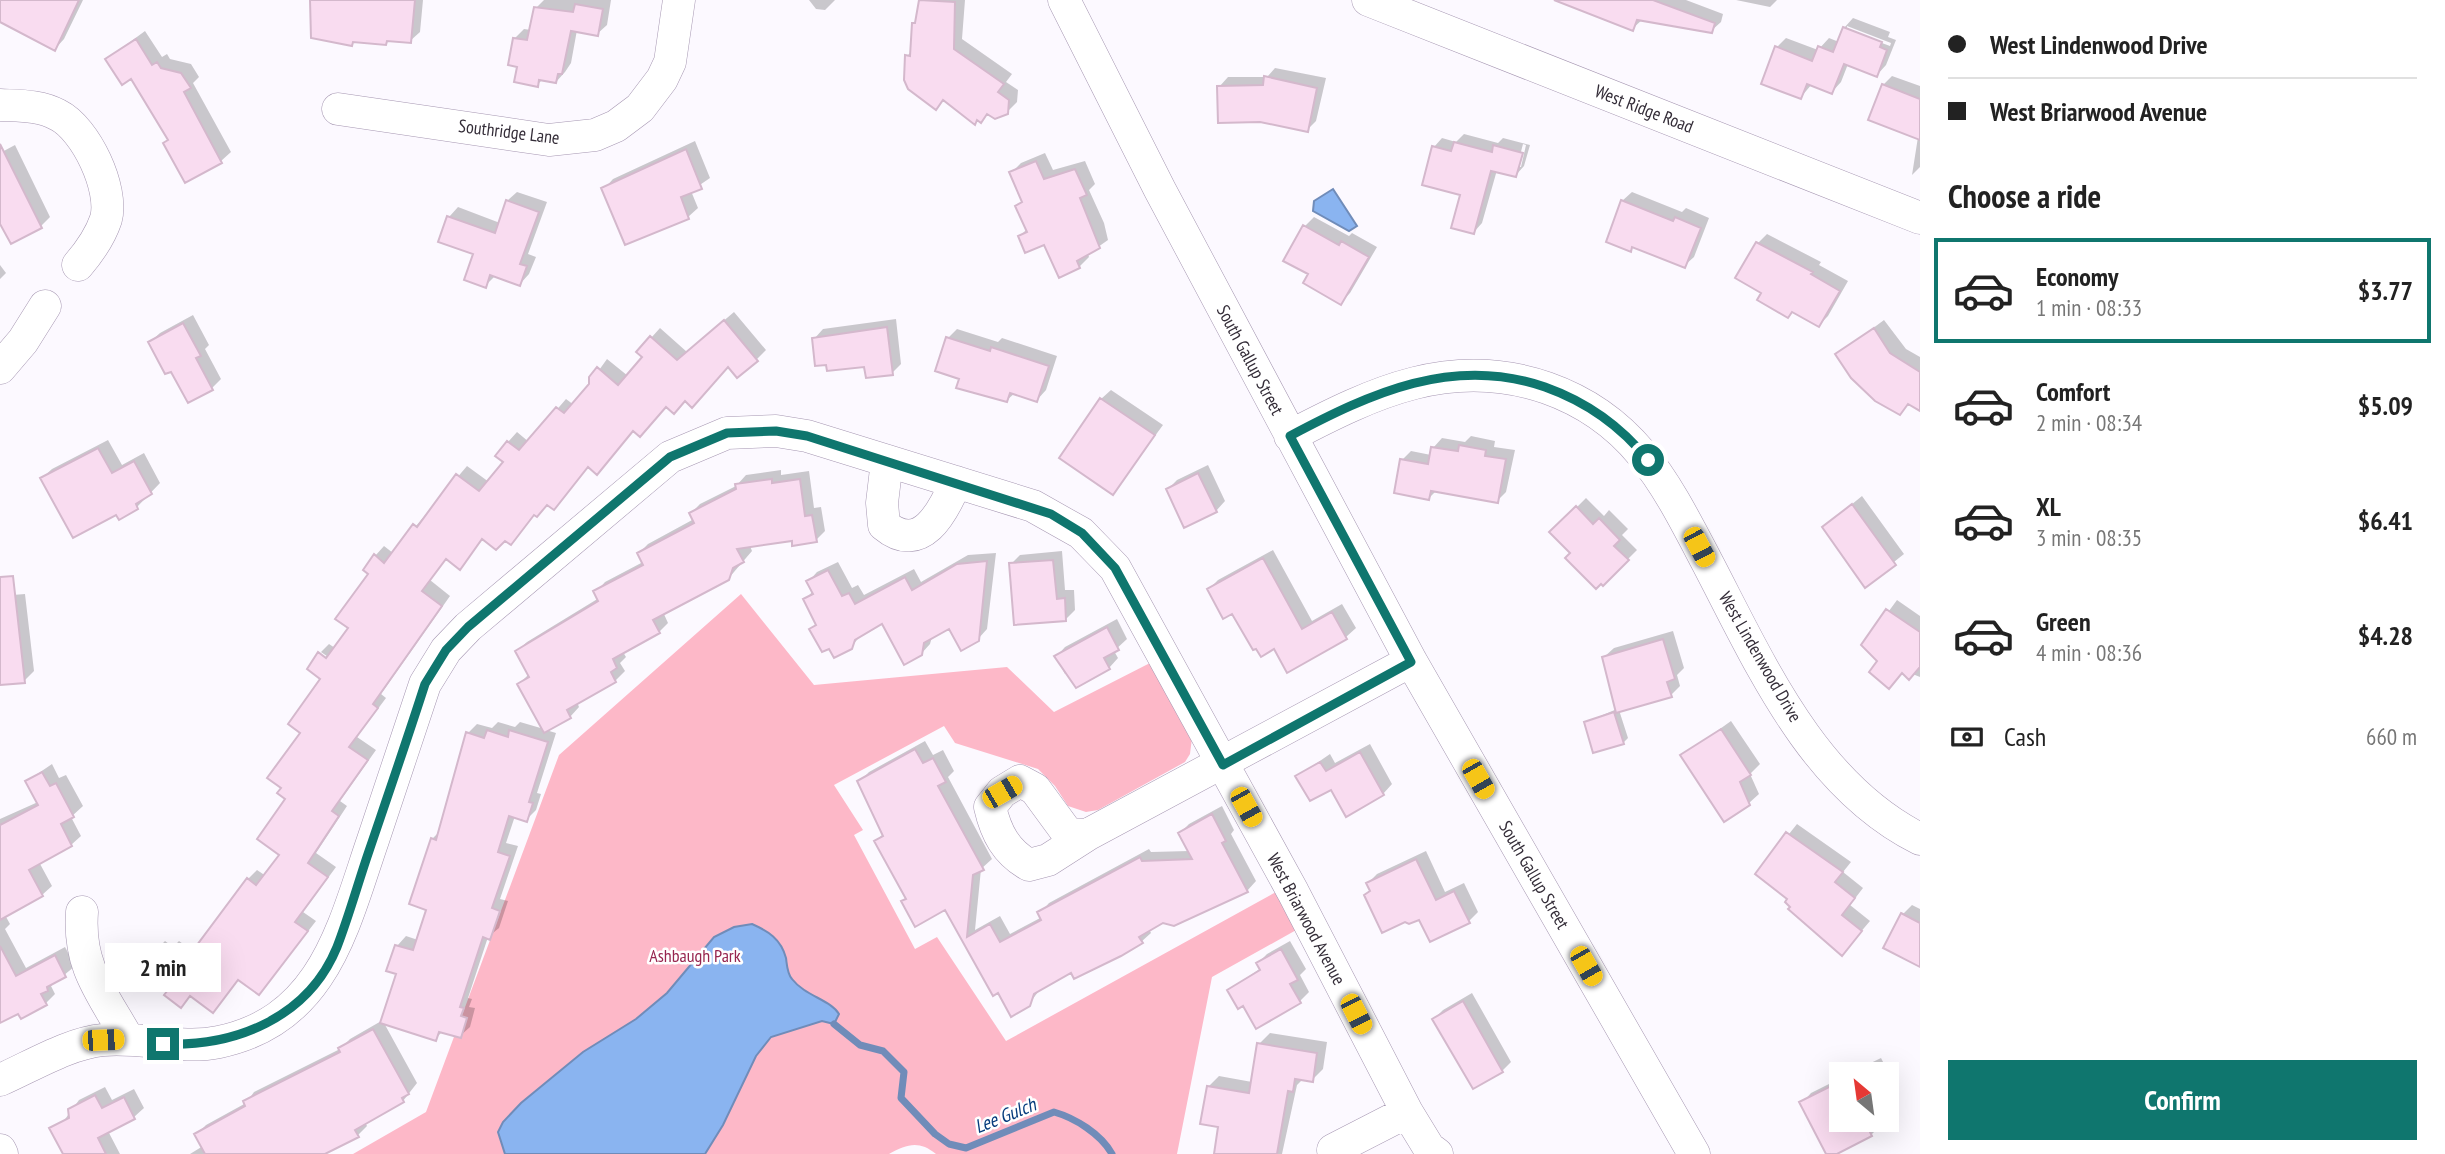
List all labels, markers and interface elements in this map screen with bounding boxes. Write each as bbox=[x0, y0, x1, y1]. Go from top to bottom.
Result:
text: West Lindenwood Drive bbox=[1990, 28, 2208, 61]
street label: West Ridge Road bbox=[1592, 79, 1697, 138]
text: West Briarwood Avenue bbox=[1990, 95, 2207, 128]
street label: Southridge Lane bbox=[457, 114, 561, 149]
text: Choose a ride bbox=[1948, 175, 2101, 217]
icon: car bbox=[1952, 259, 2015, 322]
text: Economy bbox=[2036, 260, 2118, 293]
text: $3.77 bbox=[2358, 274, 2413, 307]
text: 1 min · 08:33 bbox=[2036, 293, 2142, 322]
street label: South Gallup Street bbox=[1212, 301, 1289, 419]
icon: car bbox=[1952, 374, 2015, 437]
text: Comfort bbox=[2036, 375, 2110, 408]
text: $5.09 bbox=[2358, 389, 2413, 422]
text: 2 min · 08:34 bbox=[2036, 408, 2142, 437]
route start bbox=[1632, 444, 1664, 476]
icon: car bbox=[1952, 489, 2015, 552]
text: XL bbox=[2036, 490, 2061, 523]
text: $6.41 bbox=[2358, 504, 2413, 537]
text: 3 min · 08:35 bbox=[2036, 523, 2142, 552]
car bbox=[1680, 524, 1719, 570]
street label: West Lindenwood Drive bbox=[1714, 588, 1807, 726]
icon: car bbox=[1952, 604, 2015, 667]
text: Green bbox=[2036, 605, 2091, 638]
text: $4.28 bbox=[2358, 619, 2413, 652]
text: 4 min · 08:36 bbox=[2036, 638, 2142, 667]
icon: cash bbox=[1948, 718, 1986, 756]
text: Cash bbox=[2004, 720, 2046, 753]
text: 660 m bbox=[2366, 722, 2417, 751]
car bbox=[1459, 756, 1498, 802]
car bbox=[979, 772, 1026, 812]
car bbox=[1227, 784, 1266, 830]
street label: South Gallup Street bbox=[1494, 817, 1575, 933]
street label: West Briarwood Avenue bbox=[1262, 849, 1351, 989]
callout: 2 min bbox=[105, 942, 221, 992]
car bbox=[1567, 943, 1606, 989]
park label: Ashbaugh Park bbox=[649, 944, 741, 967]
text: 2 min bbox=[140, 953, 186, 982]
car bbox=[1338, 991, 1375, 1037]
route end bbox=[147, 1028, 179, 1060]
car bbox=[82, 1029, 125, 1051]
button: Confirm bbox=[1948, 1060, 2417, 1140]
north arrow bbox=[1829, 1062, 1899, 1132]
map controls bbox=[1829, 1062, 1899, 1132]
water label: Lee Gulch bbox=[971, 1091, 1041, 1138]

